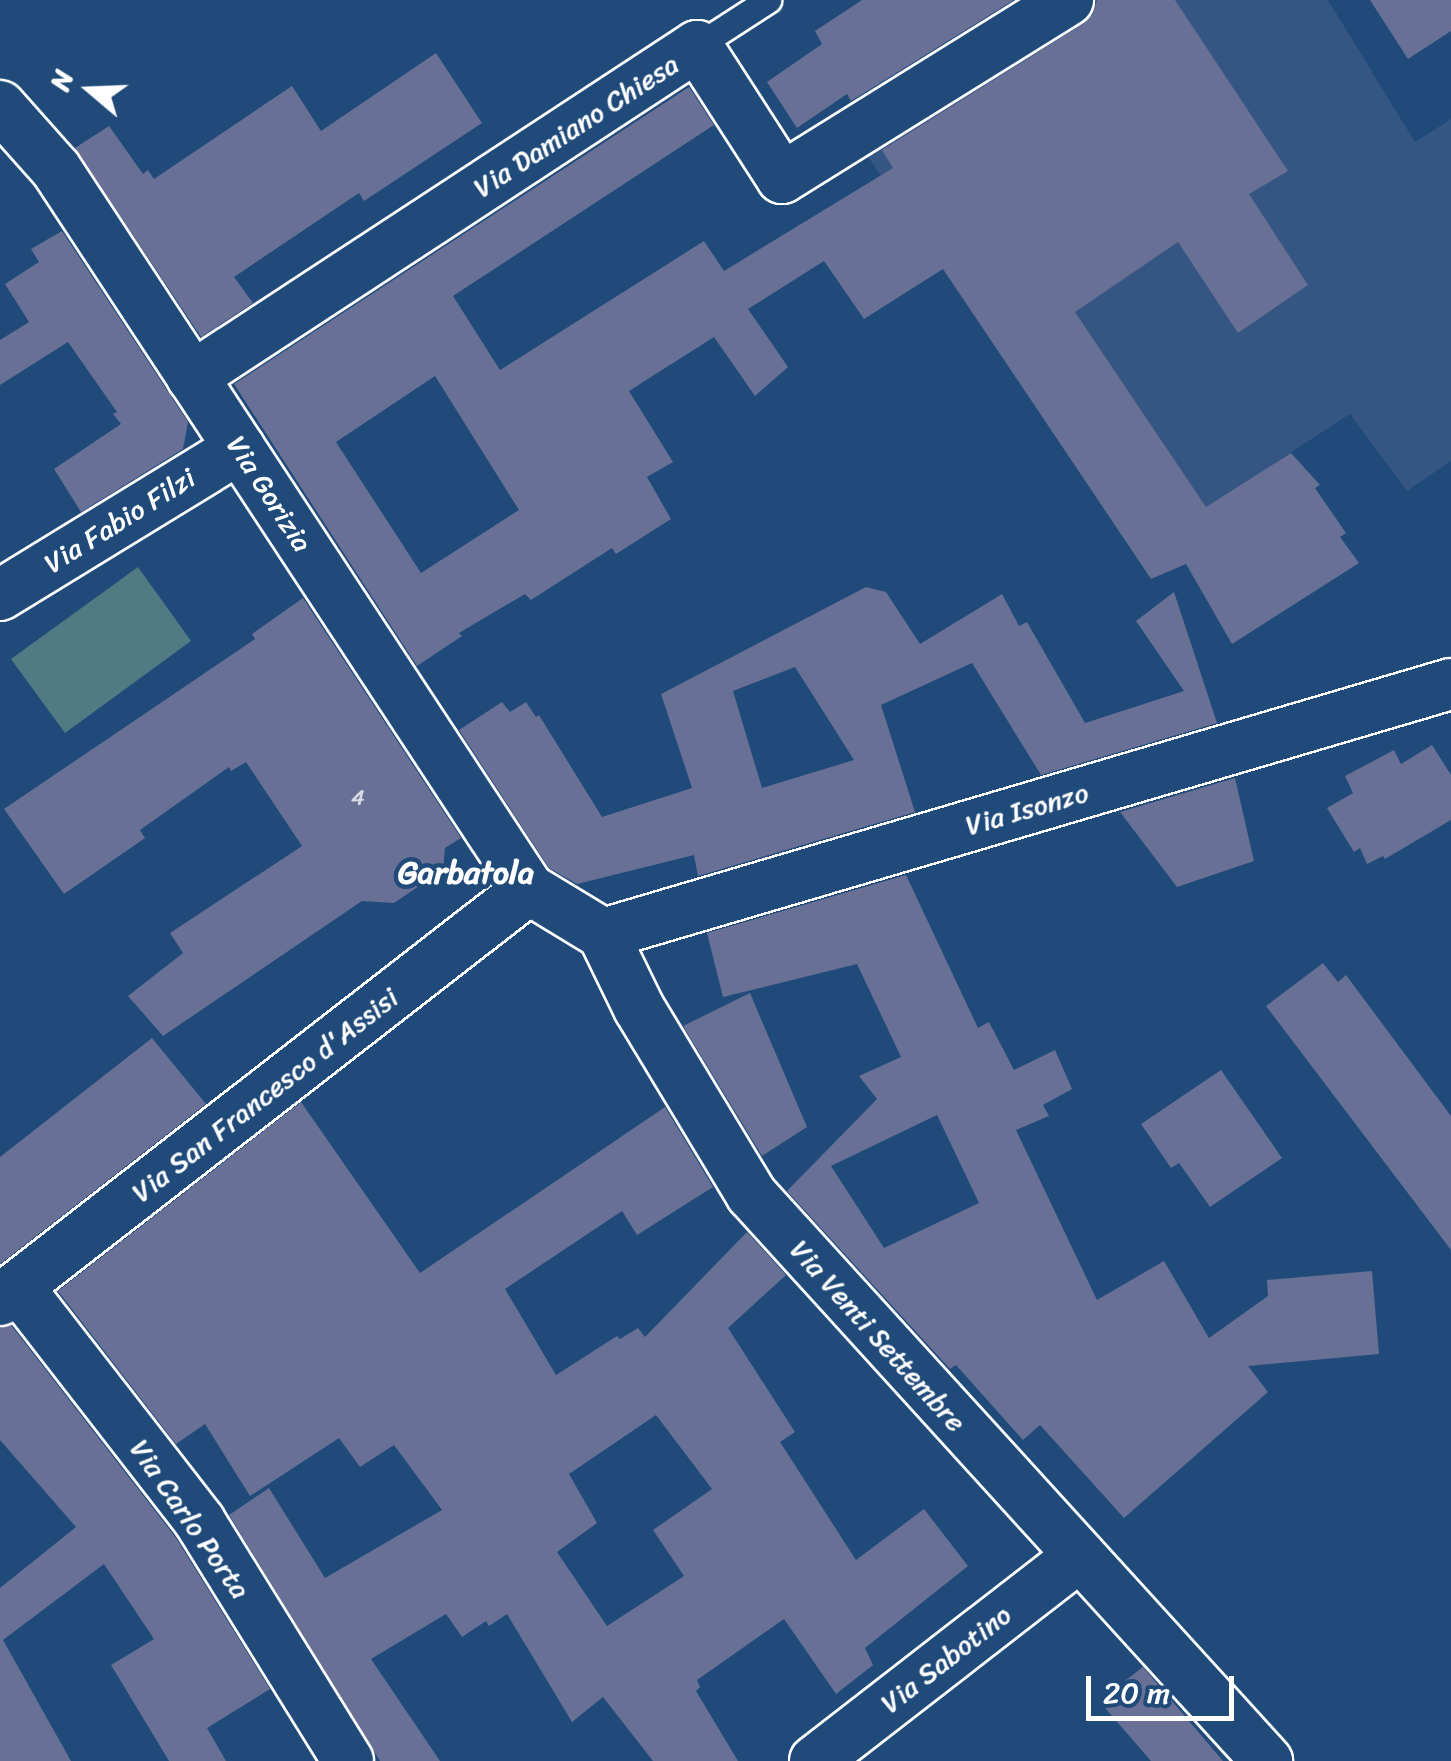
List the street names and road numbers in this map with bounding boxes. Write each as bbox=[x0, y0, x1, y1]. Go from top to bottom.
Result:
street label: Via Damiano Chiesa bbox=[467, 47, 685, 205]
street label: Via Gorizia bbox=[219, 430, 319, 558]
street label: Via Fabio Filzi bbox=[38, 461, 202, 581]
street label: Via Isonzo bbox=[962, 775, 1092, 843]
street label: Via San Francesco d'Assisi bbox=[125, 981, 405, 1209]
street label: Via Venti Settembre bbox=[783, 1233, 973, 1439]
street label: Via Carlo Porta bbox=[123, 1433, 257, 1605]
street label: Via Sabotino bbox=[874, 1598, 1018, 1720]

